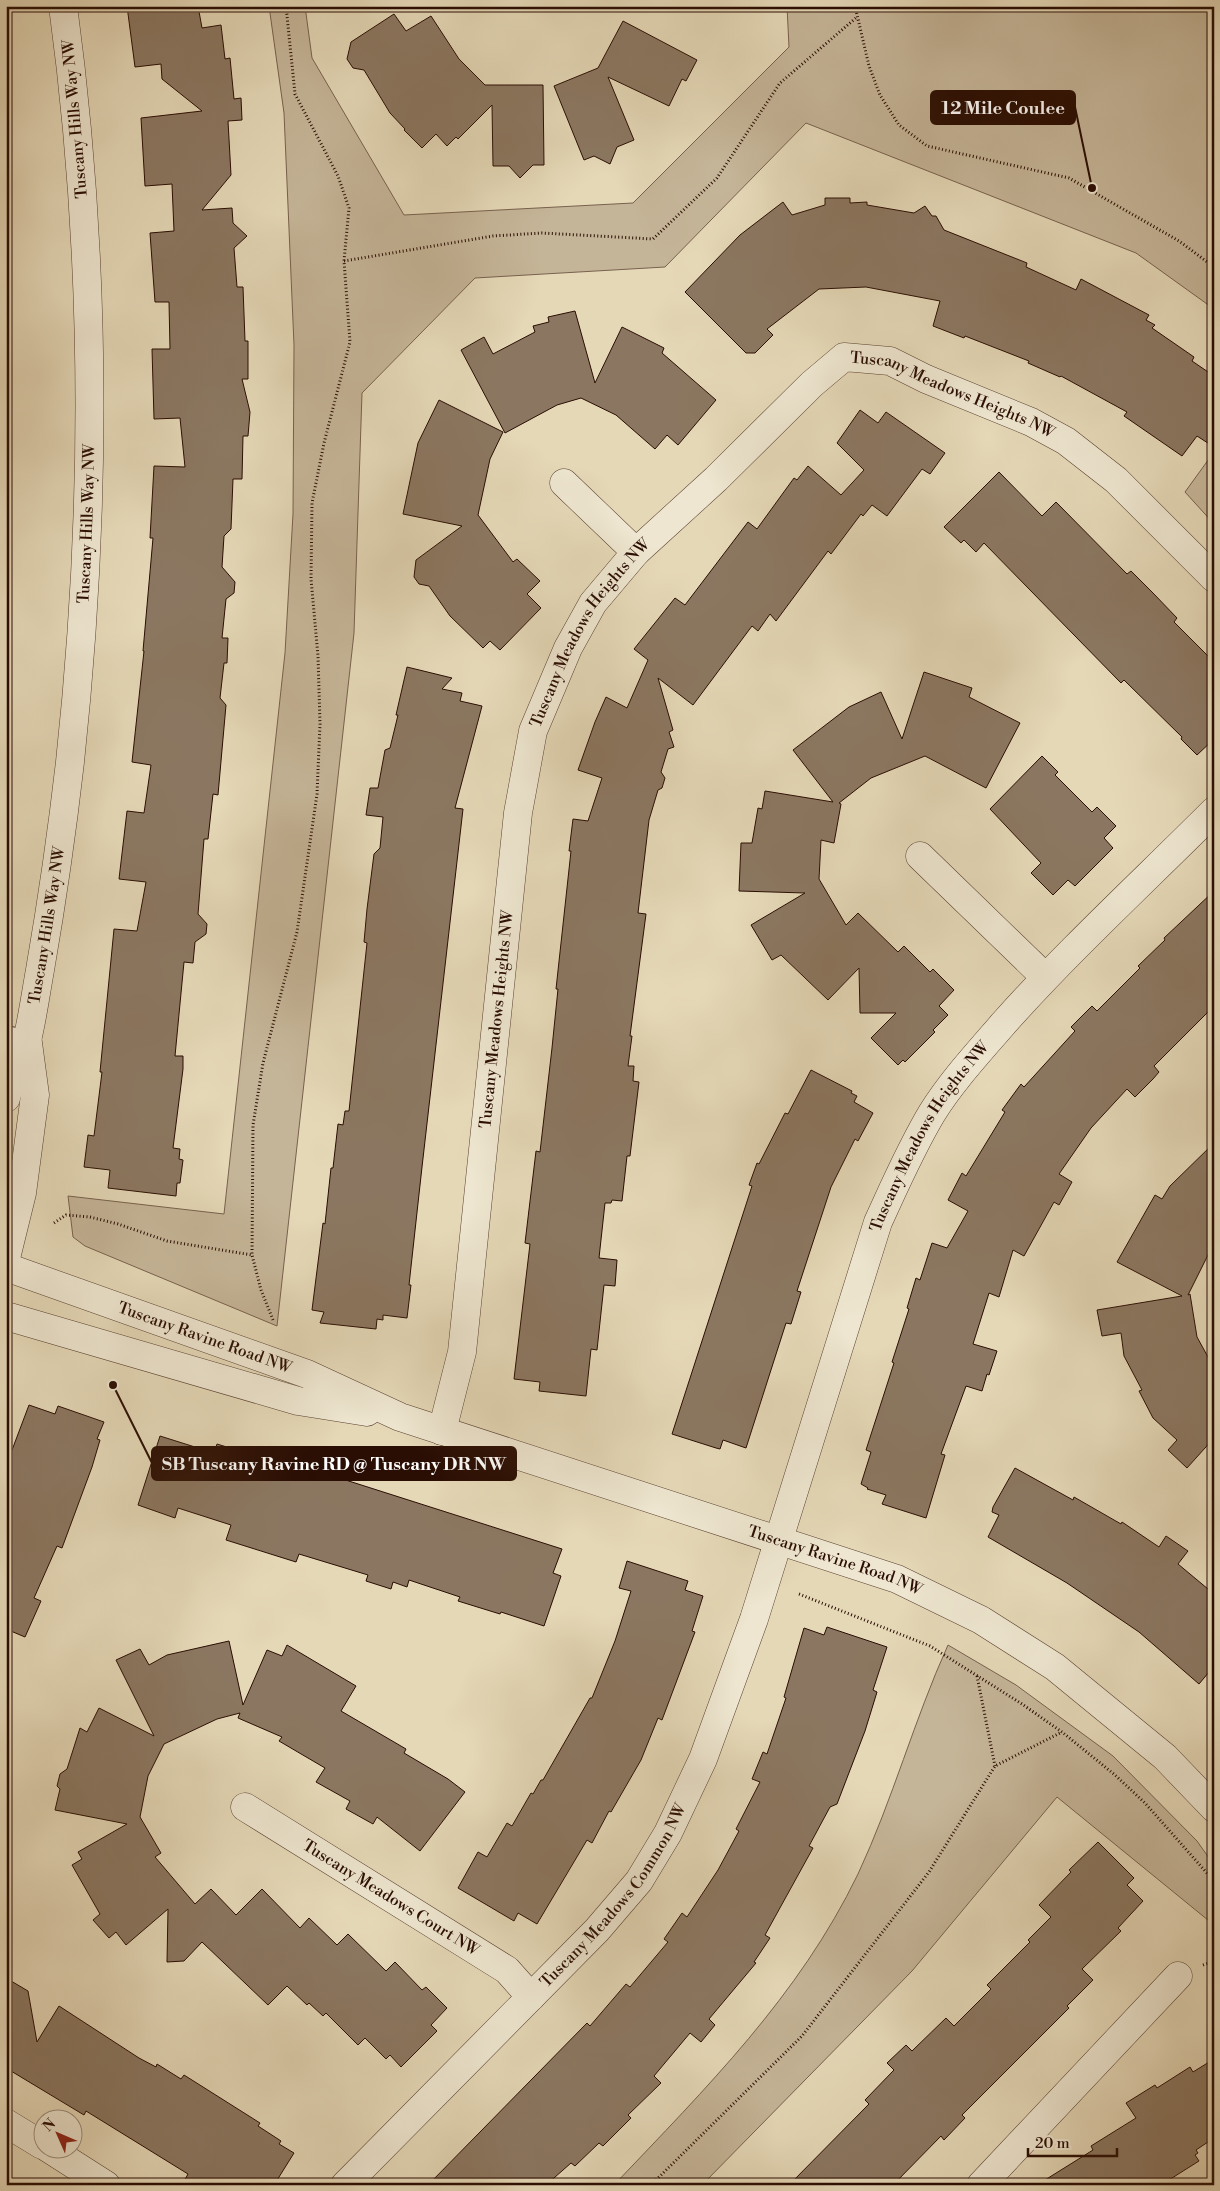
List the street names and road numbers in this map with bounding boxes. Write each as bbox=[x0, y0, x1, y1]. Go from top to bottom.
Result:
street label: Tuscany Hills Way NW bbox=[58, 38, 92, 199]
street label: Tuscany Meadows Heights NW bbox=[849, 348, 1058, 443]
street label: Tuscany Hills Way NW bbox=[73, 443, 99, 604]
street label: Tuscany Meadows Heights NW bbox=[526, 534, 655, 731]
street label: Tuscany Hills Way NW bbox=[24, 845, 69, 1006]
street label: Tuscany Meadows Heights NW bbox=[475, 909, 518, 1129]
street label: Tuscany Meadows Heights NW bbox=[866, 1037, 994, 1234]
street label: Tuscany Ravine Road NW bbox=[115, 1298, 295, 1378]
street label: Tuscany Ravine Road NW bbox=[745, 1521, 926, 1600]
street label: Tuscany Meadows Common NW bbox=[536, 1800, 691, 1992]
street label: Tuscany Meadows Court NW bbox=[299, 1835, 484, 1961]

